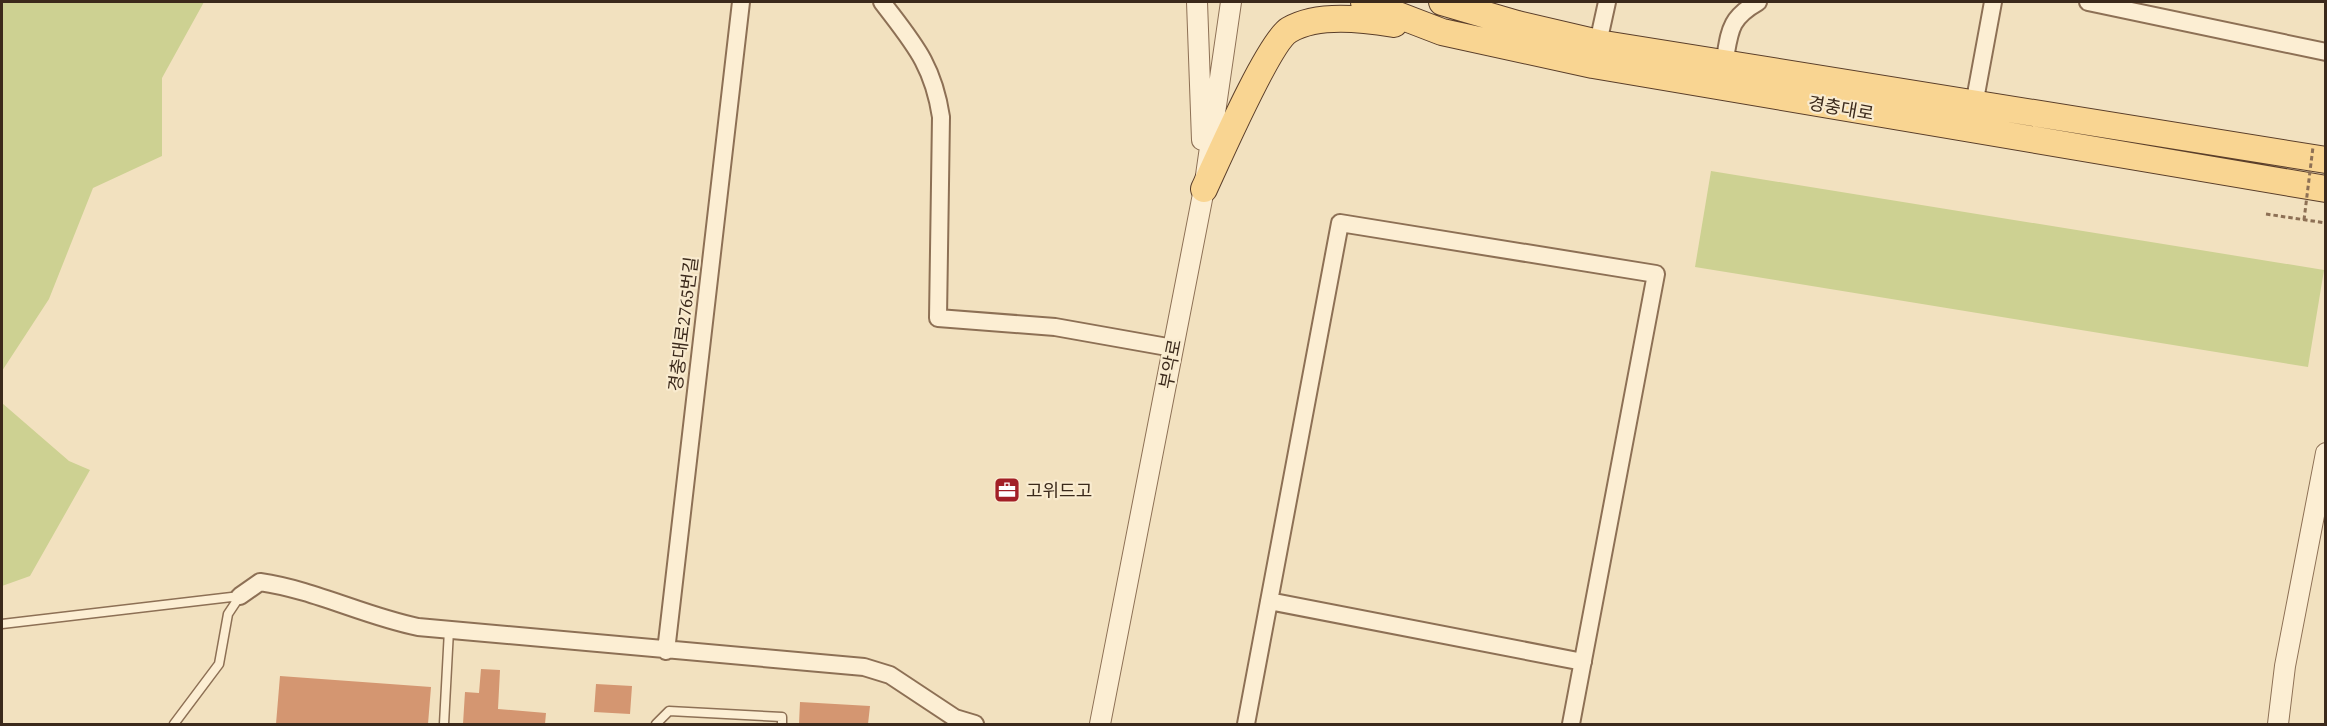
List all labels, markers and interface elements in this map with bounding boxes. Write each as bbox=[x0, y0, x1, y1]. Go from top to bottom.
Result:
street label: 경충대로 bbox=[1806, 90, 1876, 126]
street label: 경충대로2765번길 bbox=[662, 255, 704, 393]
street label: 부악로 bbox=[1153, 337, 1187, 391]
office icon: 고위드고 bbox=[992, 475, 1022, 505]
place label: 고위드고 bbox=[1026, 478, 1092, 503]

